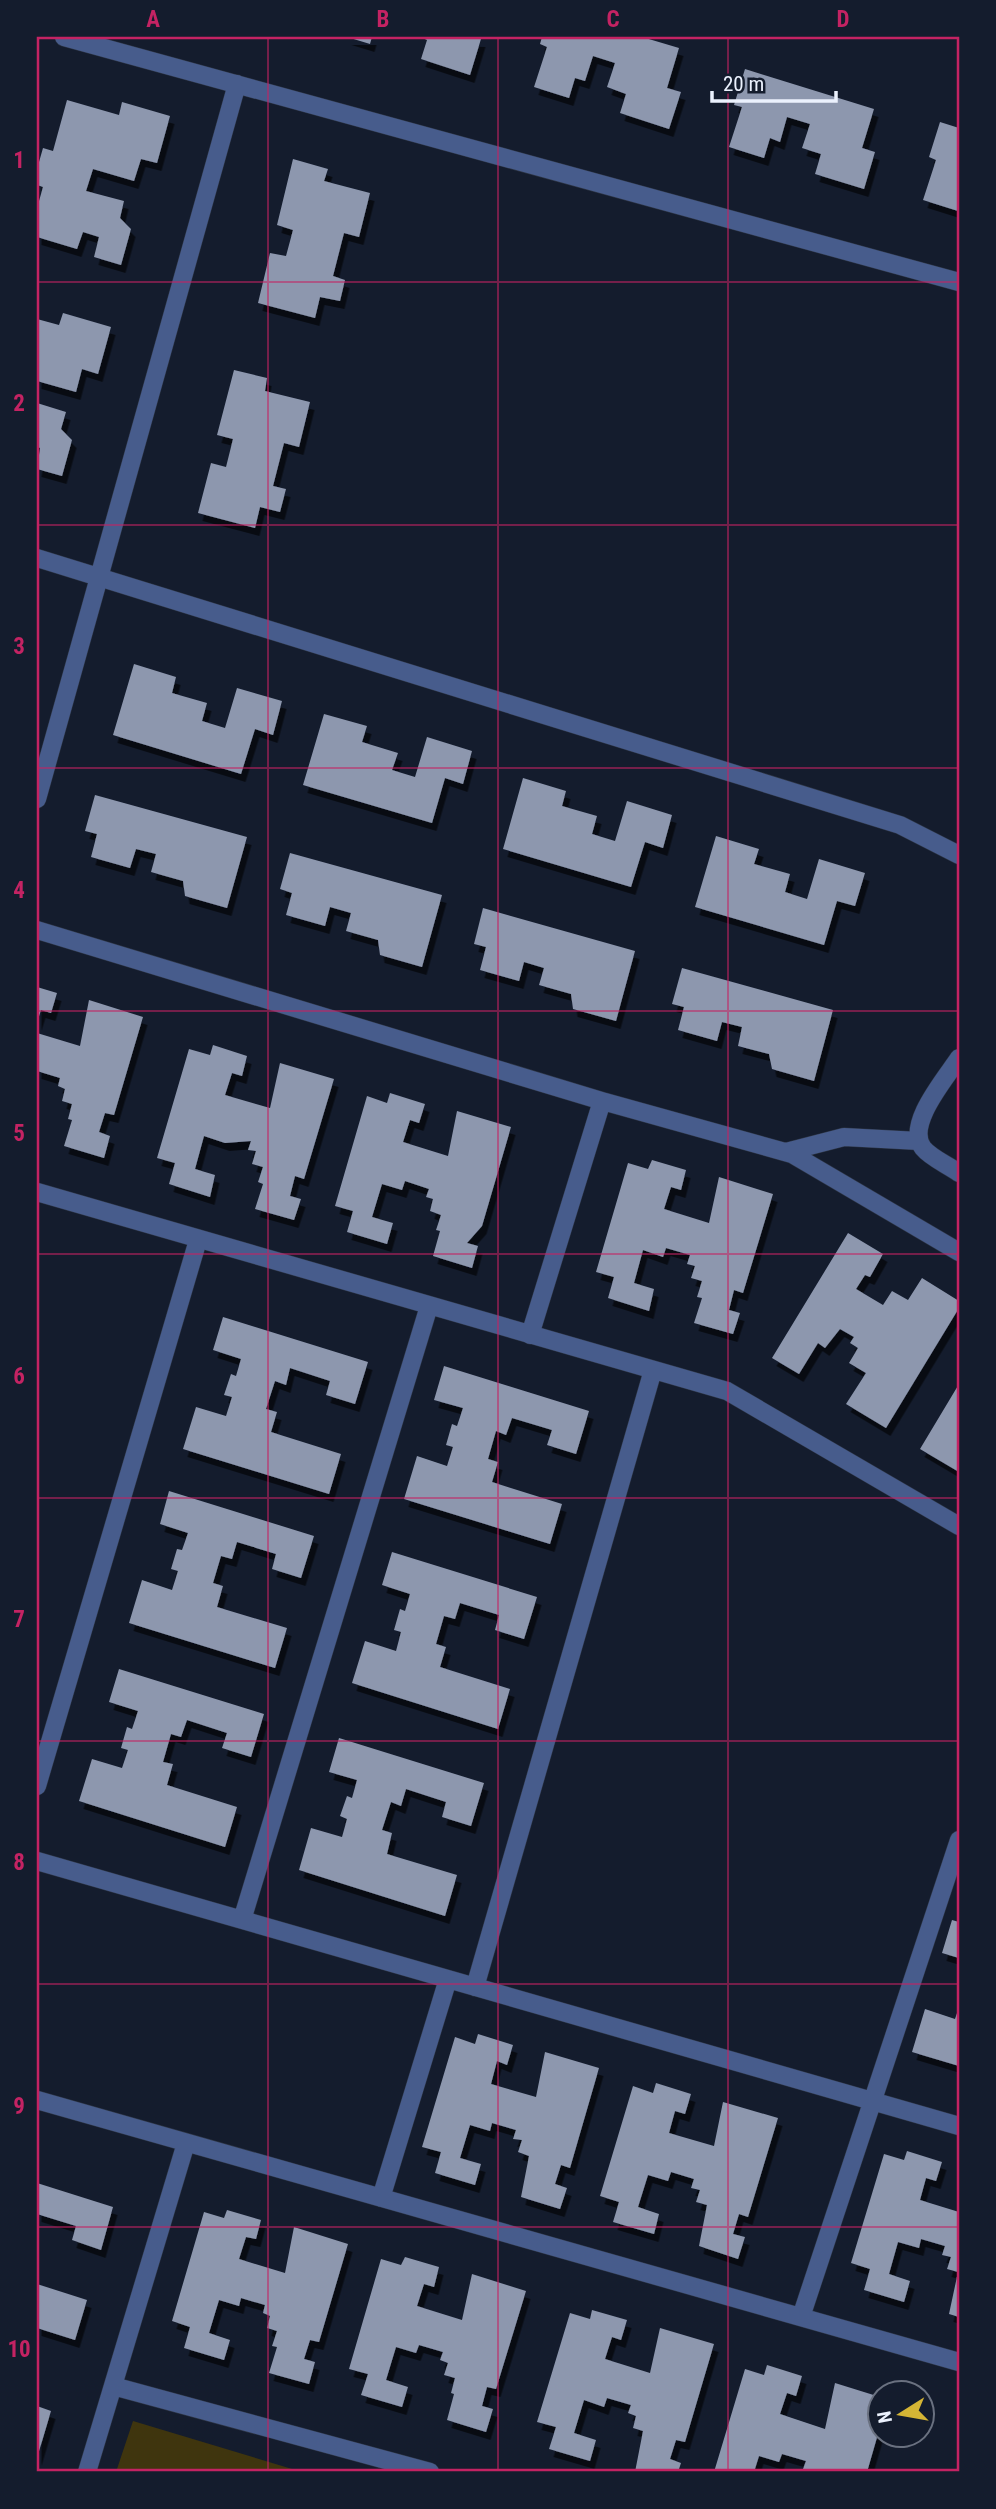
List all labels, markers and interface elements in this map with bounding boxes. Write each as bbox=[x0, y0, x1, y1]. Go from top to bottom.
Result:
text: A bbox=[146, 6, 160, 33]
text: B bbox=[377, 6, 389, 33]
text: C bbox=[606, 6, 620, 33]
text: D bbox=[837, 6, 850, 33]
scale bar bbox=[712, 60, 837, 104]
text: 20 m bbox=[723, 72, 764, 96]
text: 1 bbox=[13, 147, 25, 174]
text: 2 bbox=[13, 390, 25, 417]
text: 3 bbox=[13, 633, 25, 660]
text: 4 bbox=[13, 877, 25, 904]
text: 5 bbox=[13, 1120, 25, 1147]
text: 6 bbox=[13, 1363, 25, 1390]
text: 7 bbox=[13, 1606, 25, 1633]
text: 8 bbox=[13, 1849, 25, 1876]
text: 9 bbox=[13, 2093, 25, 2120]
text: 10 bbox=[7, 2336, 31, 2363]
north arrow bbox=[866, 2380, 936, 2450]
text: N bbox=[872, 2409, 897, 2425]

